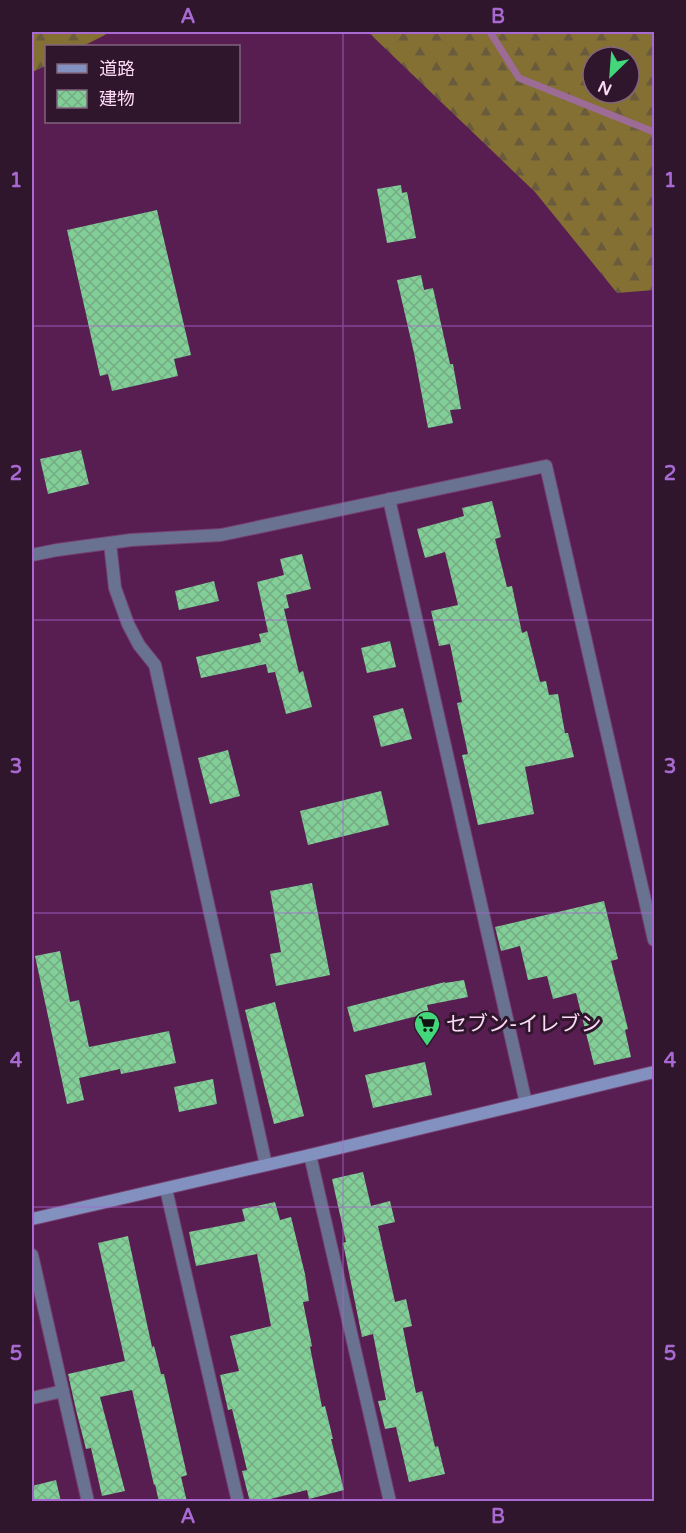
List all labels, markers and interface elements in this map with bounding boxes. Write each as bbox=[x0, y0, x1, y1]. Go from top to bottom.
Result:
text: A bbox=[181, 5, 196, 29]
text: B bbox=[491, 5, 505, 29]
legend bbox=[45, 45, 240, 123]
north arrow bbox=[581, 45, 641, 105]
text: 道路 bbox=[99, 58, 135, 80]
text: N bbox=[595, 76, 615, 99]
text: 建物 bbox=[99, 88, 135, 110]
text: 1 bbox=[10, 169, 22, 193]
text: 1 bbox=[664, 169, 676, 193]
text: 2 bbox=[10, 462, 22, 486]
text: 2 bbox=[664, 462, 676, 486]
text: 3 bbox=[10, 755, 22, 779]
text: 3 bbox=[664, 755, 676, 779]
supermarket icon: セブン-イレブン bbox=[412, 1009, 442, 1047]
place label: セブン-イレブン bbox=[446, 1012, 602, 1037]
text: 4 bbox=[10, 1049, 23, 1073]
text: 4 bbox=[664, 1049, 677, 1073]
text: 5 bbox=[10, 1342, 22, 1366]
text: 5 bbox=[664, 1342, 676, 1366]
text: A bbox=[181, 1505, 196, 1529]
text: B bbox=[491, 1505, 505, 1529]

